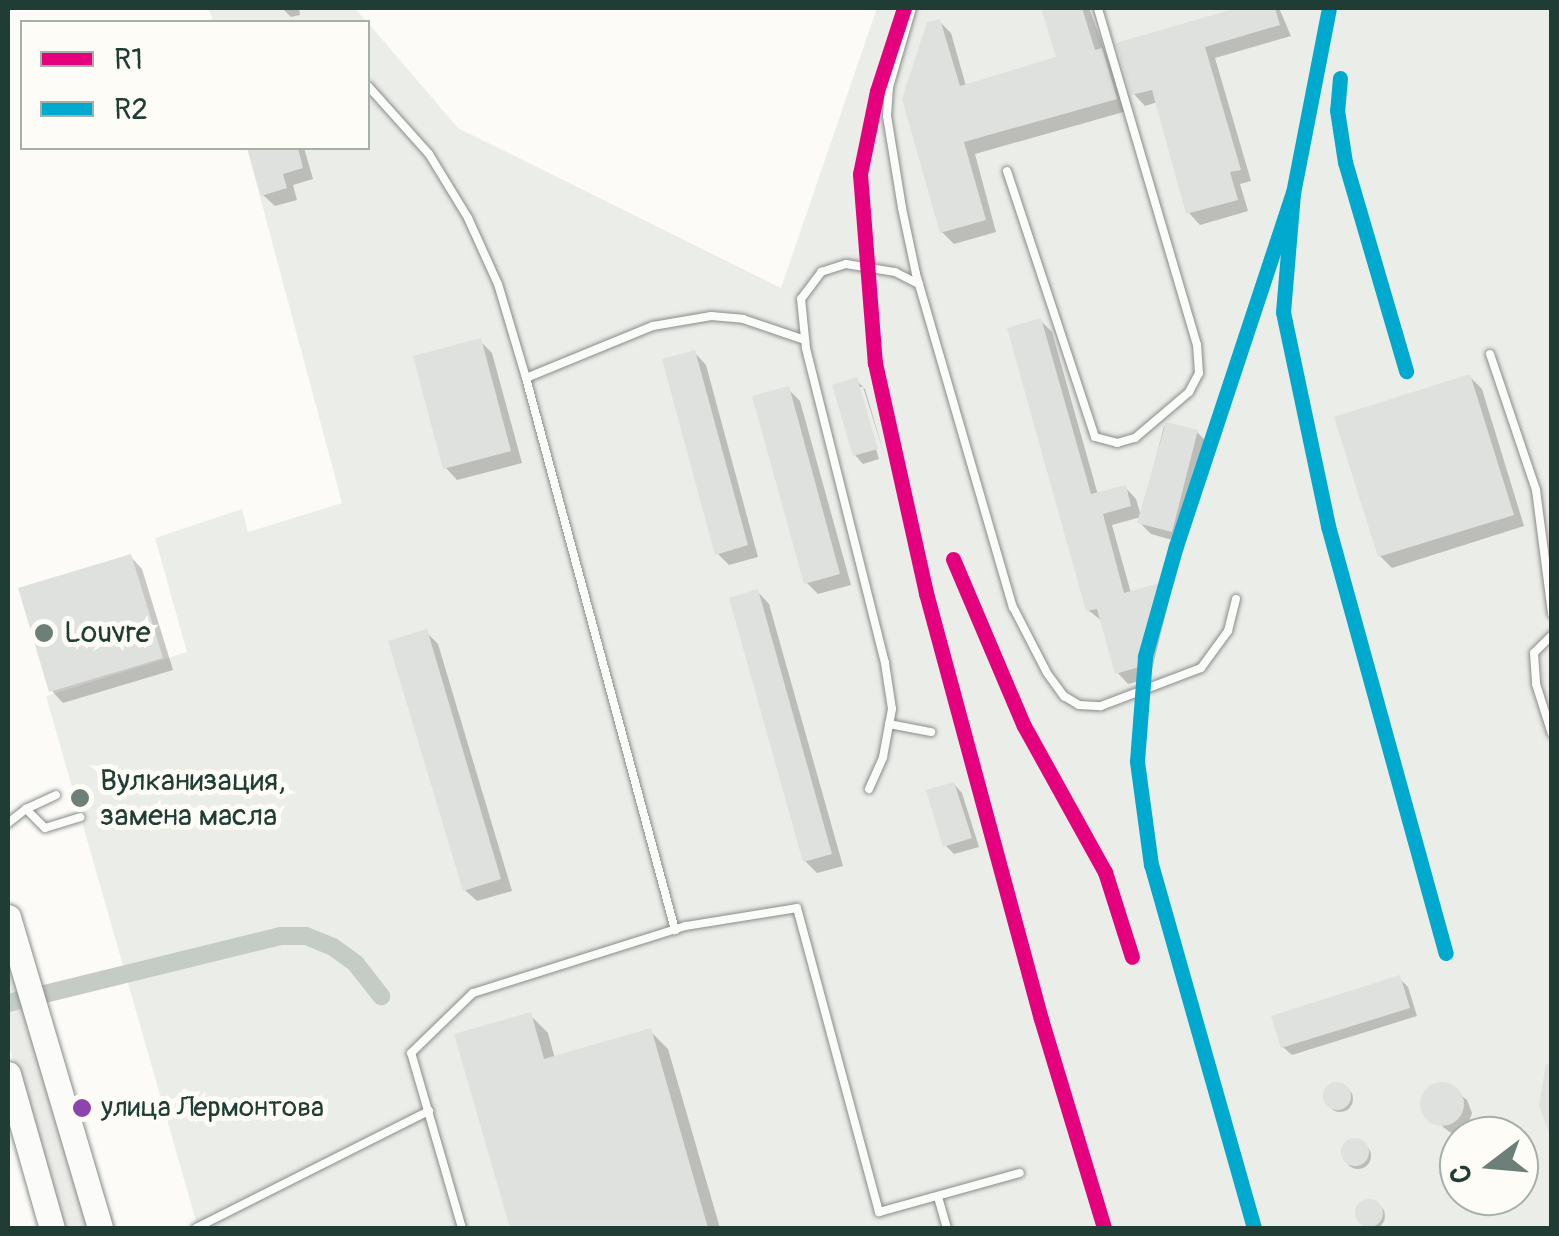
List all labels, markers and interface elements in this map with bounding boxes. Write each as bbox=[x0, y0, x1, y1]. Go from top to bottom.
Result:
legend bbox=[20, 20, 370, 150]
text: R1 bbox=[114, 41, 143, 78]
text: R2 bbox=[114, 91, 148, 128]
place label: Louvre bbox=[64, 615, 151, 651]
marker: Louvre bbox=[33, 622, 55, 644]
place label: Вулканизация, замена масла bbox=[100, 763, 286, 834]
marker: Вулканизация, замена масла bbox=[69, 787, 91, 809]
place label: улица Лермонтова bbox=[101, 1091, 324, 1125]
marker: улица Лермонтова bbox=[72, 1098, 92, 1118]
north arrow bbox=[1439, 1116, 1539, 1216]
text: С bbox=[1442, 1161, 1481, 1187]

